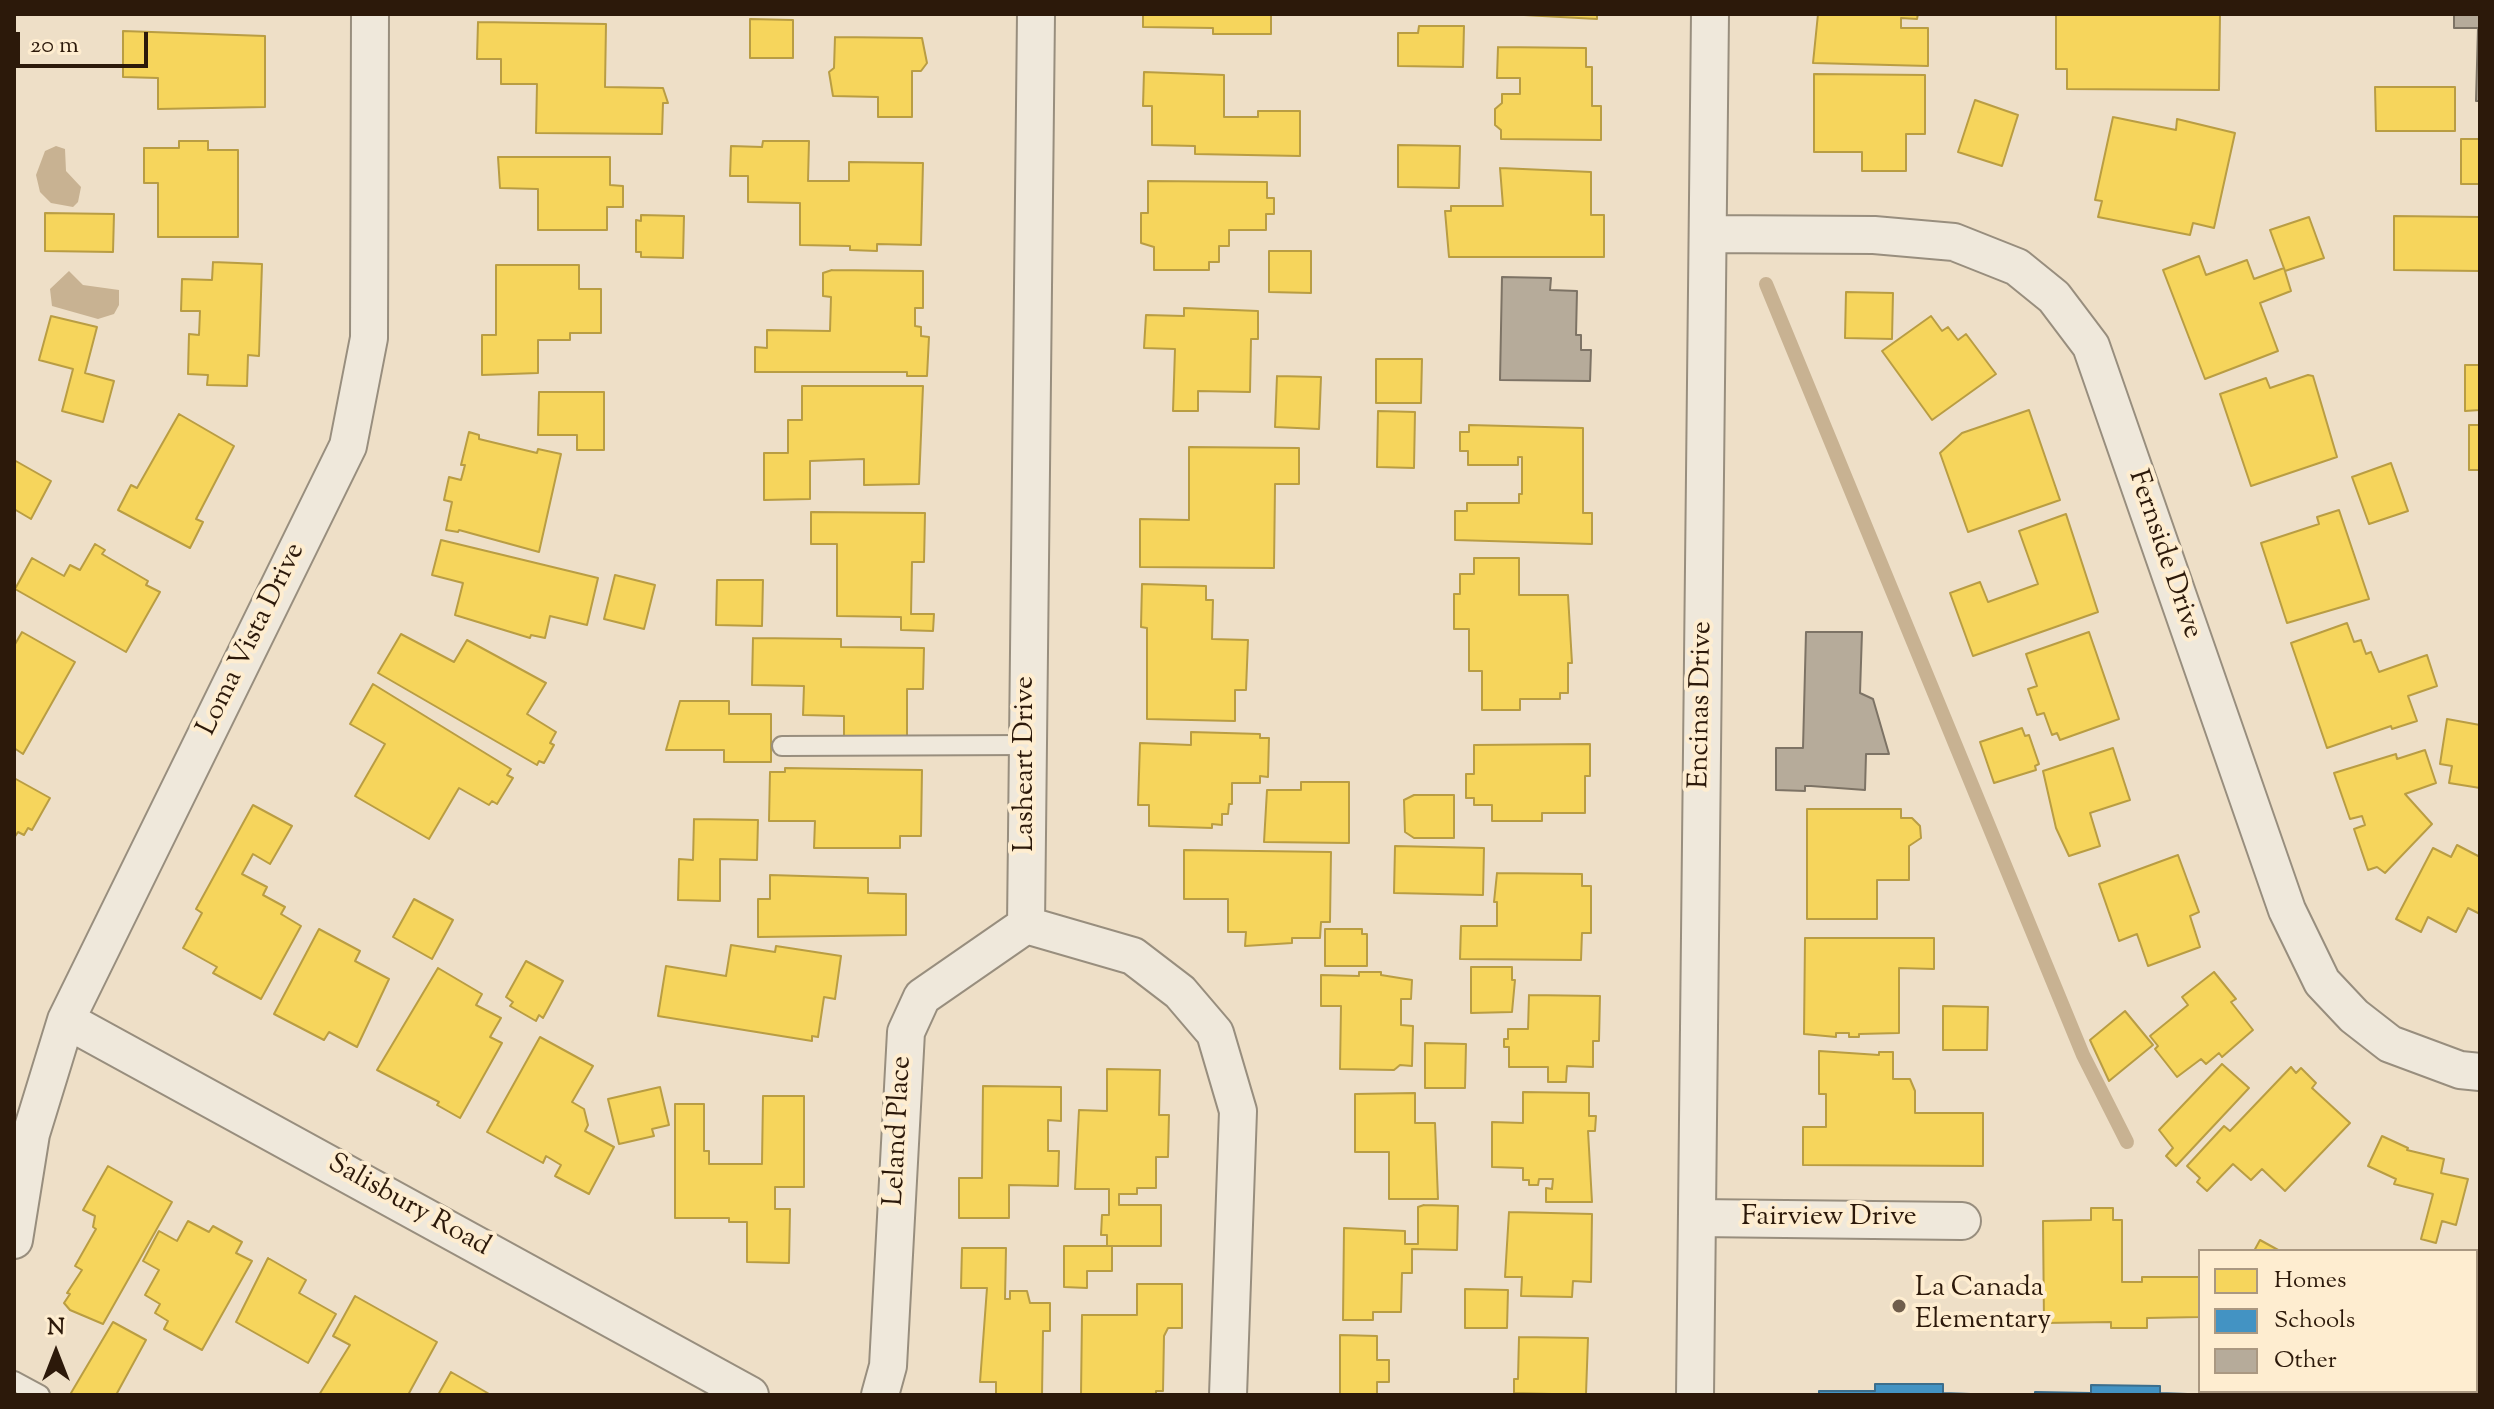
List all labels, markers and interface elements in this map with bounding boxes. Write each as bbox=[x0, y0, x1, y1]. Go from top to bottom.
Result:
scale bar bbox=[20, 16, 152, 66]
text: 20 m bbox=[30, 29, 79, 63]
street label: Fernside Drive bbox=[2118, 466, 2208, 644]
street label: Loma Vista Drive bbox=[192, 538, 314, 742]
street label: Encinas Drive bbox=[1685, 621, 1721, 789]
street label: Lasheart Drive bbox=[1010, 676, 1044, 852]
street label: Leland Place bbox=[879, 1055, 921, 1207]
street label: Salisbury Road bbox=[321, 1148, 495, 1266]
street label: Fairview Drive bbox=[1741, 1202, 1917, 1236]
legend bbox=[2198, 1249, 2478, 1393]
text: Homes bbox=[2274, 1264, 2346, 1298]
place label: La Canada Elementary bbox=[1915, 1273, 2051, 1339]
marker: La Canada Elementary bbox=[1890, 1297, 1908, 1315]
text: Schools bbox=[2274, 1304, 2355, 1338]
north arrow bbox=[16, 1313, 96, 1393]
text: N bbox=[47, 1313, 65, 1345]
text: Other bbox=[2274, 1344, 2337, 1378]

